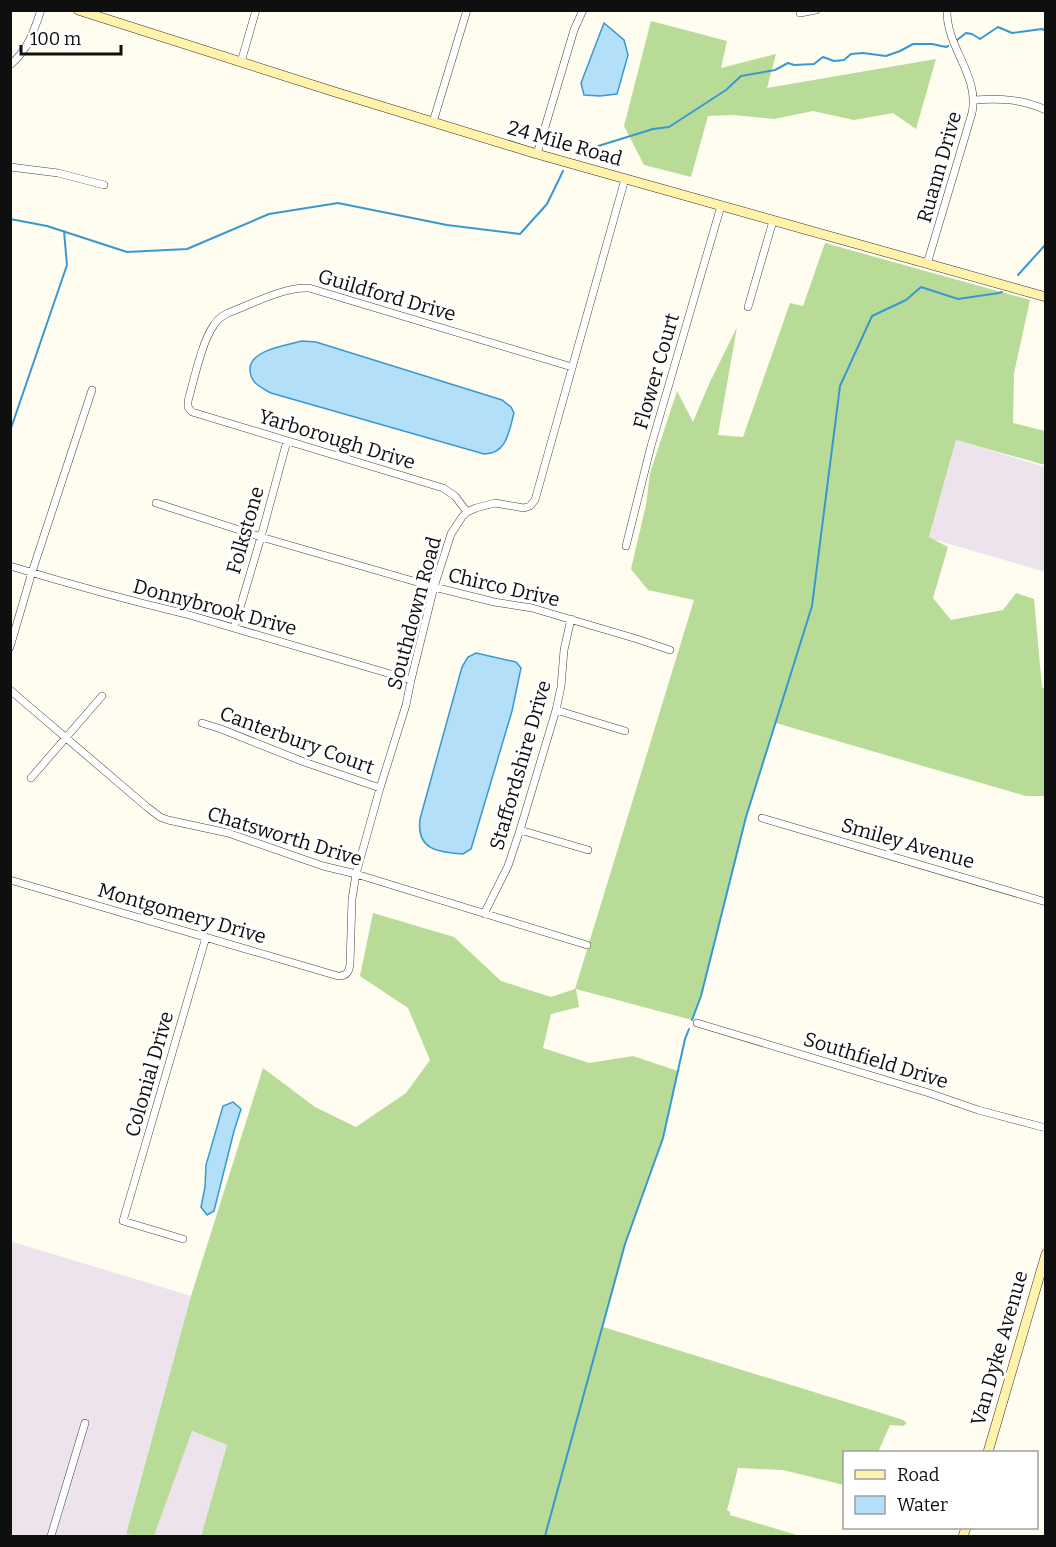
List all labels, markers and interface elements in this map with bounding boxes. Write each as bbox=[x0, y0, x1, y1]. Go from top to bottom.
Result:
scale bar bbox=[21, 18, 122, 56]
text: 100 m bbox=[30, 28, 81, 50]
street label: Ruann Drive bbox=[912, 109, 966, 225]
street label: 24 Mile Road bbox=[505, 115, 625, 171]
street label: Guildford Drive bbox=[315, 264, 459, 326]
street label: Flower Court bbox=[628, 310, 684, 432]
street label: Yarborough Drive bbox=[256, 404, 418, 474]
street label: Folkstone bbox=[221, 483, 269, 577]
street label: Southdown Road bbox=[382, 534, 446, 692]
street label: Chirco Drive bbox=[446, 563, 562, 611]
street label: Donnybrook Drive bbox=[131, 574, 299, 640]
street label: Staffordshire Drive bbox=[484, 677, 556, 853]
street label: Canterbury Court bbox=[217, 701, 377, 779]
street label: Chatsworth Drive bbox=[205, 801, 365, 871]
street label: Smiley Avenue bbox=[839, 813, 977, 873]
street label: Montgomery Drive bbox=[95, 877, 269, 949]
street label: Colonial Drive bbox=[120, 1008, 178, 1140]
street label: Southfield Drive bbox=[801, 1027, 951, 1093]
street label: Van Dyke Avenue bbox=[965, 1268, 1033, 1428]
legend bbox=[843, 1451, 1038, 1529]
text: Road bbox=[897, 1464, 940, 1486]
text: Water bbox=[897, 1494, 948, 1516]

